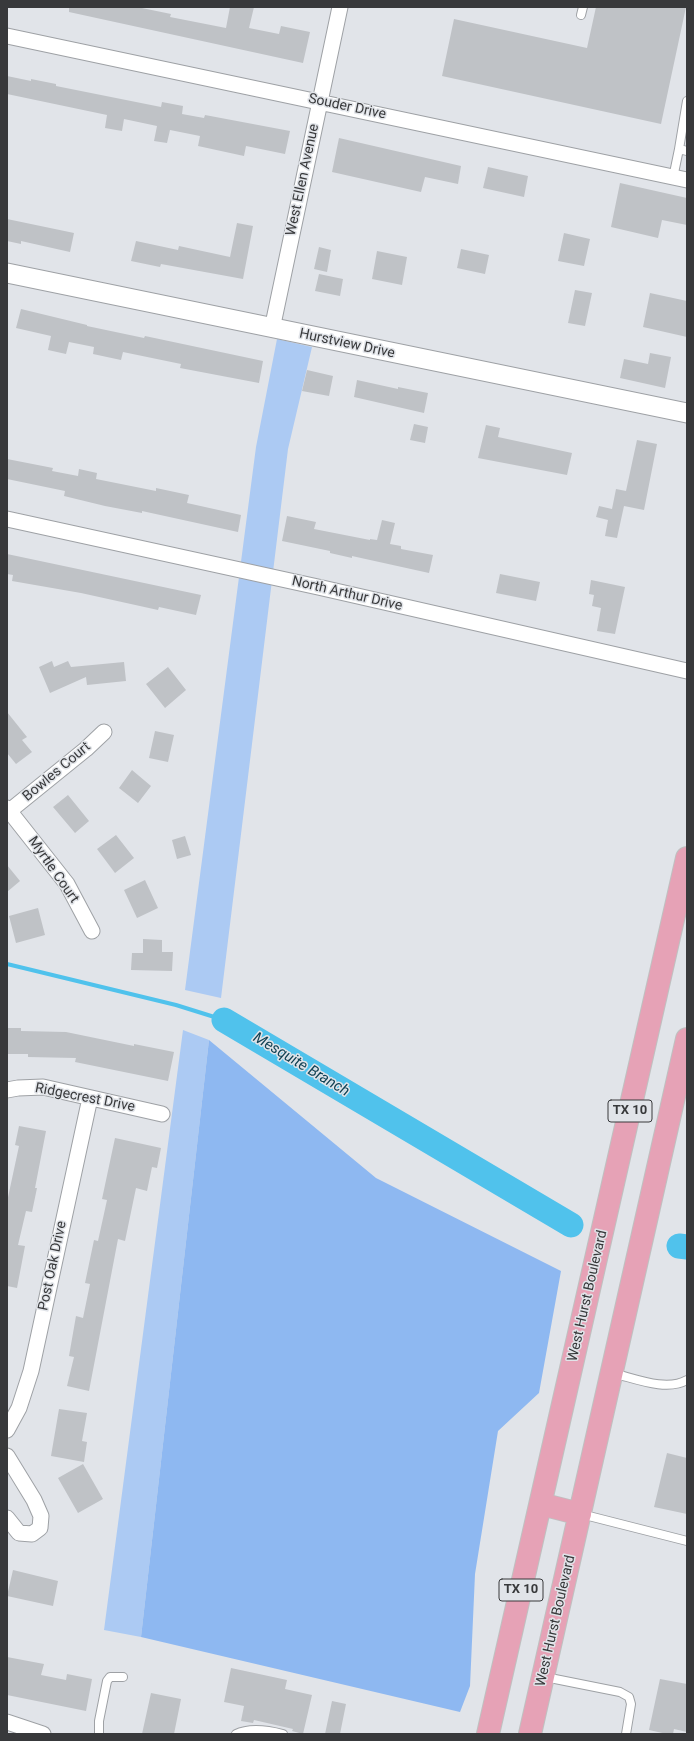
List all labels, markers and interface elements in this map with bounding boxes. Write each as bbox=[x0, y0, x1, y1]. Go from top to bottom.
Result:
street label: Souder Drive bbox=[307, 91, 387, 123]
street label: West Ellen Avenue bbox=[283, 122, 323, 238]
street label: Hurstview Drive bbox=[298, 326, 396, 362]
street label: North Arthur Drive bbox=[290, 573, 404, 615]
street label: Bowles Court bbox=[20, 739, 94, 805]
street label: Myrtle Court bbox=[24, 834, 82, 906]
water label: Mesquite Branch bbox=[250, 1029, 352, 1101]
street label: Ridgecrest Drive bbox=[34, 1080, 136, 1116]
road number: TX 10 bbox=[608, 1100, 652, 1122]
street label: Post Oak Drive bbox=[35, 1220, 71, 1312]
street label: West Hurst Boulevard bbox=[565, 1229, 611, 1363]
street label: West Hurst Boulevard bbox=[533, 1554, 579, 1688]
road number: TX 10 bbox=[499, 1579, 543, 1601]

